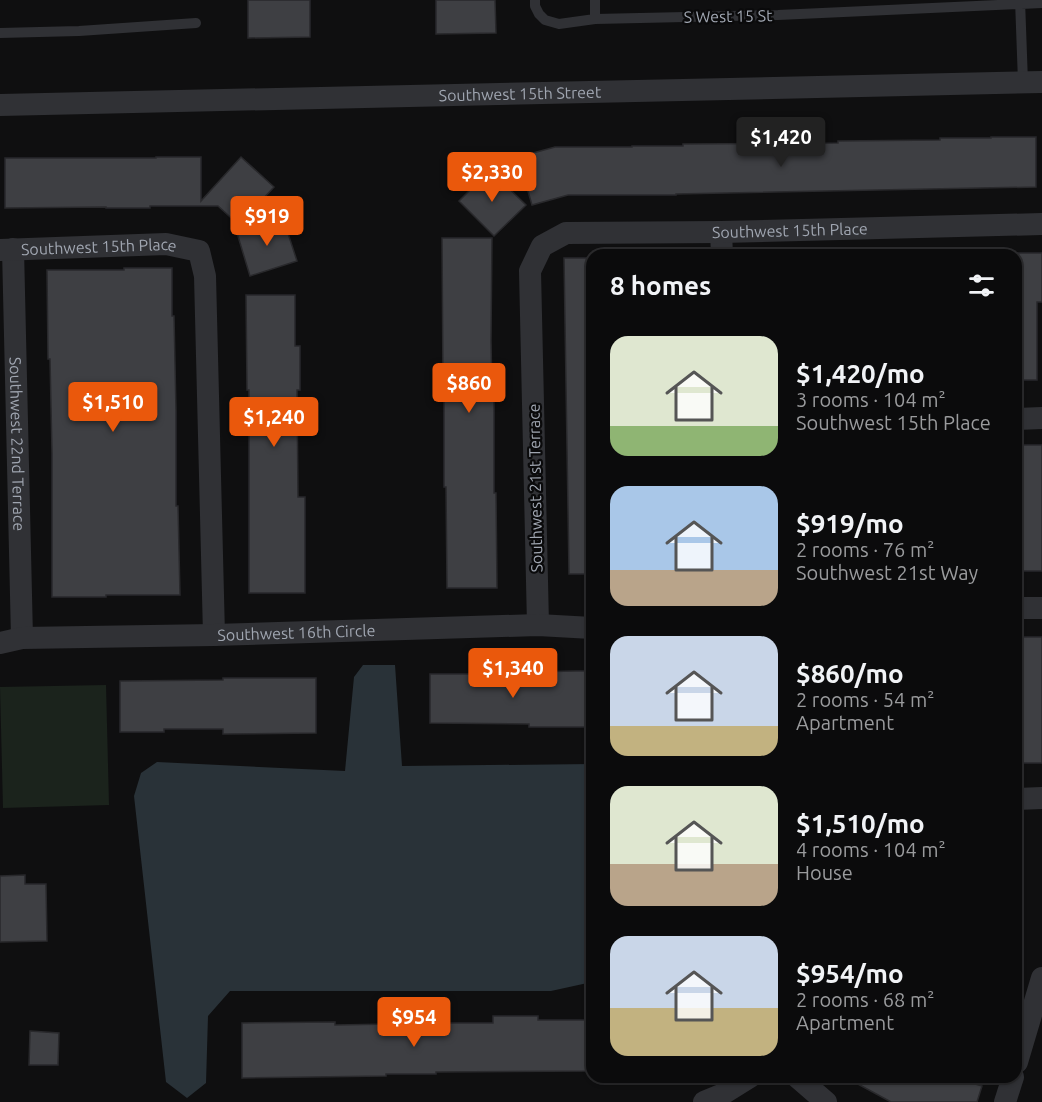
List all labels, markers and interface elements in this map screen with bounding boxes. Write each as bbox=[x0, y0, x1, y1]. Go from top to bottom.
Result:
street label: S West 15 St bbox=[683, 6, 773, 26]
street label: Southwest 15th Street bbox=[438, 83, 602, 104]
pin: $1,420 bbox=[732, 117, 830, 168]
text: $1,420 bbox=[750, 125, 812, 148]
pin: $2,330 bbox=[443, 152, 541, 203]
text: $2,330 bbox=[461, 160, 523, 183]
pin: $919 bbox=[231, 196, 303, 247]
text: $919 bbox=[244, 204, 290, 227]
street label: Southwest 15th Place bbox=[712, 219, 868, 241]
street label: Southwest 15th Place bbox=[21, 235, 179, 258]
icon: filters bbox=[965, 269, 998, 302]
text: 8 homes bbox=[610, 271, 711, 300]
street label: Southwest 22nd Terrace bbox=[6, 357, 29, 531]
text: $1,420/mo bbox=[796, 359, 925, 388]
icon: home bbox=[658, 360, 730, 432]
pin: $860 bbox=[433, 363, 505, 414]
text: $860 bbox=[446, 371, 492, 394]
pin: $1,510 bbox=[64, 382, 162, 433]
text: 3 rooms · 104 m² bbox=[796, 388, 946, 411]
text: $1,510 bbox=[82, 390, 144, 413]
pin: $1,240 bbox=[225, 397, 323, 448]
street label: Southwest 21st Terrace bbox=[525, 403, 545, 573]
text: $1,240 bbox=[243, 405, 305, 428]
text: Southwest 15th Place bbox=[796, 411, 991, 434]
text: $919/mo bbox=[796, 509, 904, 538]
icon: home bbox=[658, 510, 730, 582]
text: 2 rooms · 76 m² bbox=[796, 538, 934, 561]
text: Southwest 21st Way bbox=[796, 561, 978, 584]
street label: Southwest 16th Circle bbox=[217, 621, 376, 644]
pin: $1,340 bbox=[464, 648, 562, 699]
text: $1,340 bbox=[482, 656, 544, 679]
text: $860/mo bbox=[796, 659, 904, 688]
icon: home bbox=[658, 660, 730, 732]
text: 2 rooms · 54 m² bbox=[796, 688, 934, 711]
text: Apartment bbox=[796, 711, 894, 734]
text: $1,510/mo bbox=[796, 809, 925, 838]
icon: home bbox=[658, 810, 730, 882]
text: 4 rooms · 104 m² bbox=[796, 838, 946, 861]
text: House bbox=[796, 861, 853, 884]
text: $954/mo bbox=[796, 959, 904, 988]
icon: home bbox=[658, 960, 730, 1032]
text: 2 rooms · 68 m² bbox=[796, 988, 934, 1011]
pin: $954 bbox=[378, 997, 450, 1048]
text: $954 bbox=[391, 1005, 437, 1028]
text: Apartment bbox=[796, 1011, 894, 1034]

